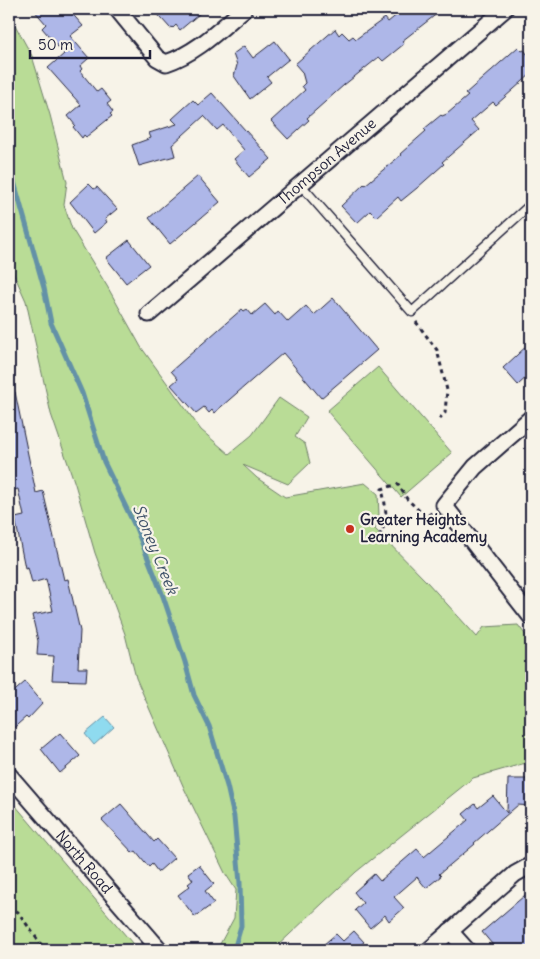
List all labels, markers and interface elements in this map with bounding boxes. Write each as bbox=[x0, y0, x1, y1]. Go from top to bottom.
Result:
scale bar bbox=[30, 28, 150, 60]
text: 50 m bbox=[38, 35, 73, 54]
street label: Thompson Avenue bbox=[273, 114, 380, 209]
water label: Stoney Creek bbox=[129, 501, 184, 599]
place label: Greater Heights Learning Academy bbox=[360, 510, 487, 547]
marker: Greater Heights Learning Academy bbox=[344, 523, 356, 535]
street label: North Road bbox=[52, 826, 117, 897]

